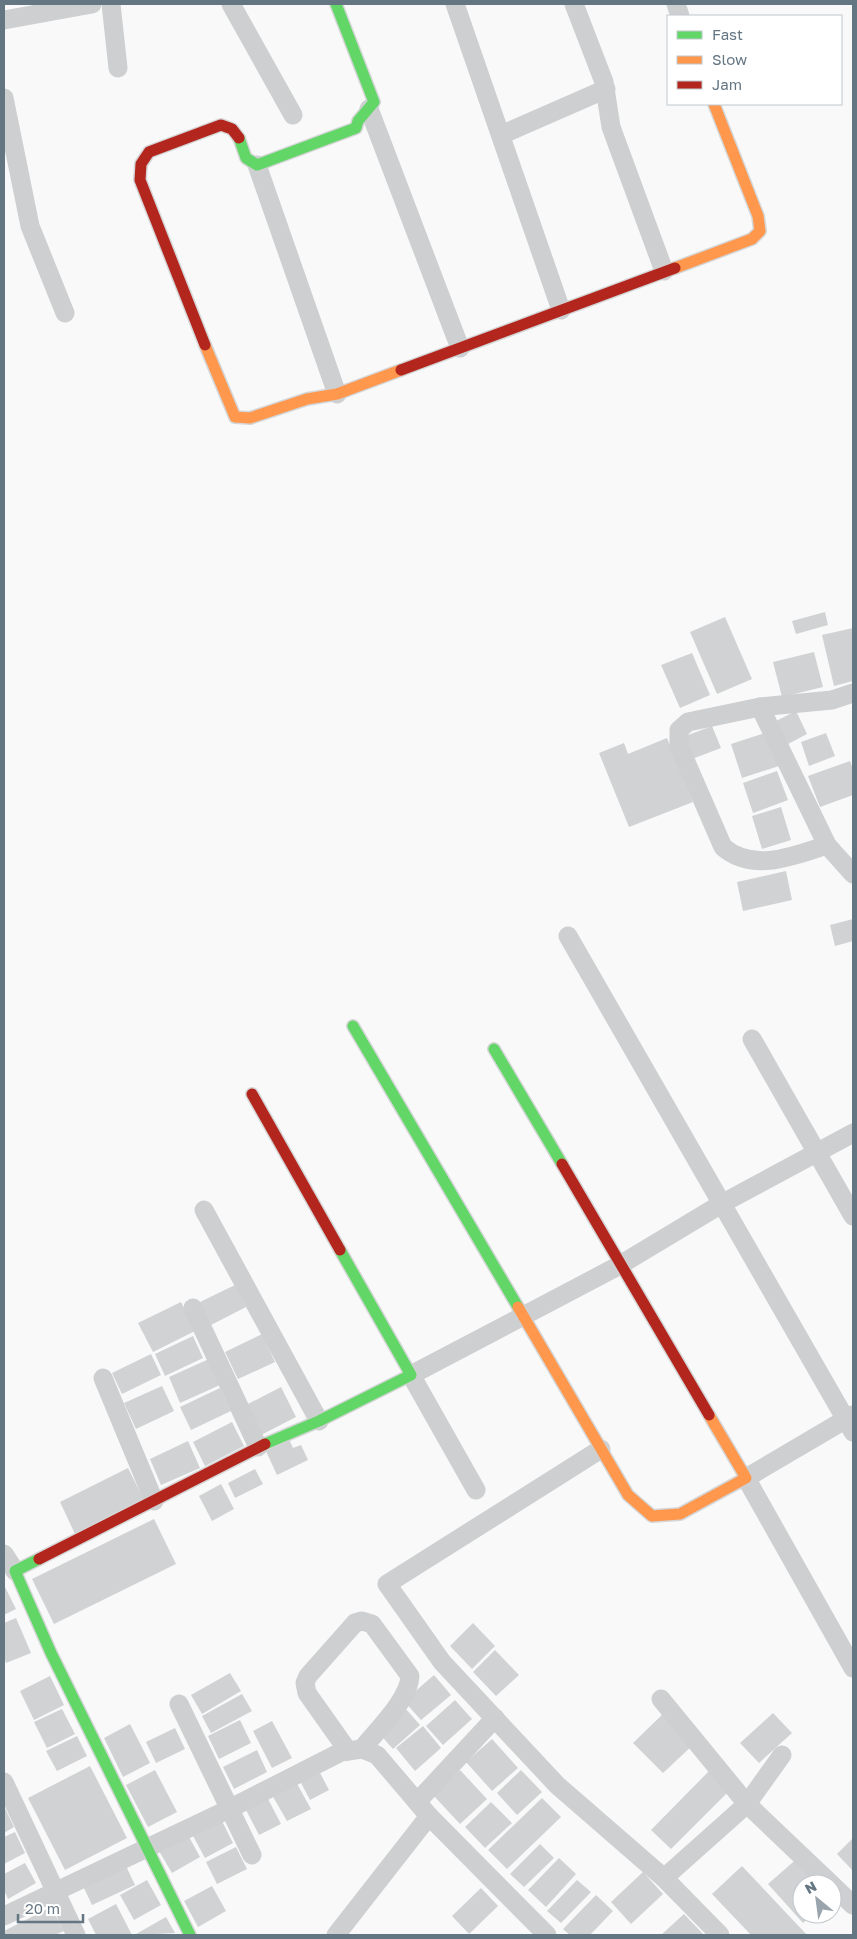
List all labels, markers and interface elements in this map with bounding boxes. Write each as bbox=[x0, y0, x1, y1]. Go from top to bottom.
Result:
legend bbox=[667, 15, 842, 105]
text: Fast bbox=[712, 25, 743, 43]
text: Slow bbox=[712, 50, 747, 68]
text: Jam bbox=[712, 75, 742, 93]
north arrow bbox=[792, 1874, 842, 1924]
text: N bbox=[802, 1877, 819, 1897]
scale bar bbox=[18, 1892, 82, 1924]
text: 20 m bbox=[25, 1899, 60, 1917]

